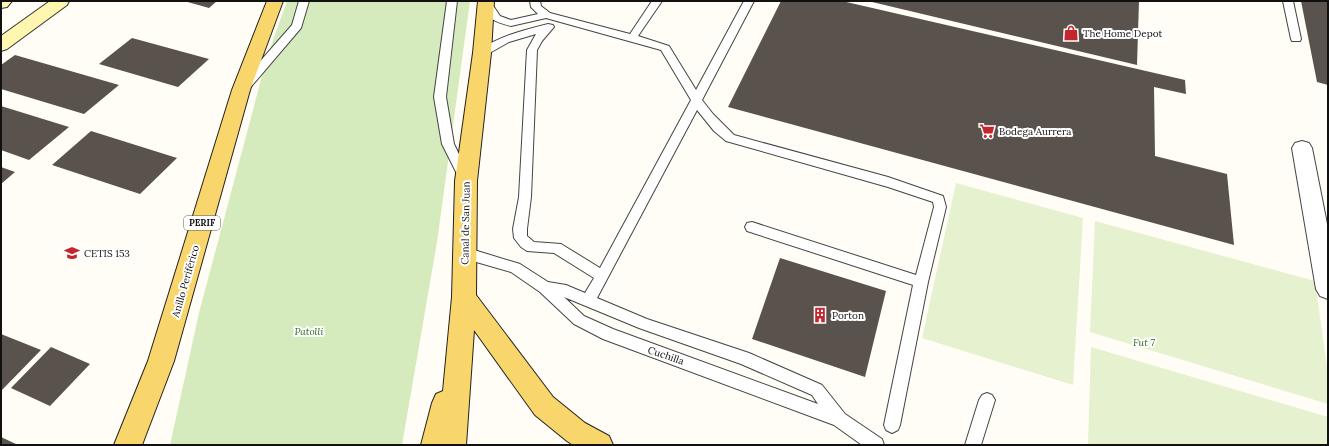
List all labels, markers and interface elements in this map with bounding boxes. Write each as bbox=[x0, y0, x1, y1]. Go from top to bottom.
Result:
shop icon: The Home Depot bbox=[1062, 24, 1080, 42]
place label: The Home Depot bbox=[1083, 27, 1163, 40]
supermarket icon: Bodega Aurrera bbox=[978, 122, 996, 140]
place label: Bodega Aurrera bbox=[999, 125, 1071, 138]
street label: Canal de San Juan bbox=[458, 181, 473, 265]
road number: PERIF bbox=[184, 216, 220, 230]
street label: Anillo Periférico bbox=[169, 243, 202, 320]
school or university icon: CETIS 153 bbox=[63, 244, 81, 262]
place label: CETIS 153 bbox=[84, 247, 130, 260]
building icon: Porton bbox=[811, 306, 829, 324]
place label: Porton bbox=[832, 309, 864, 322]
park label: Patolli bbox=[294, 325, 324, 338]
park label: Fut 7 bbox=[1133, 336, 1156, 349]
street label: Cuchilla bbox=[646, 343, 686, 368]

